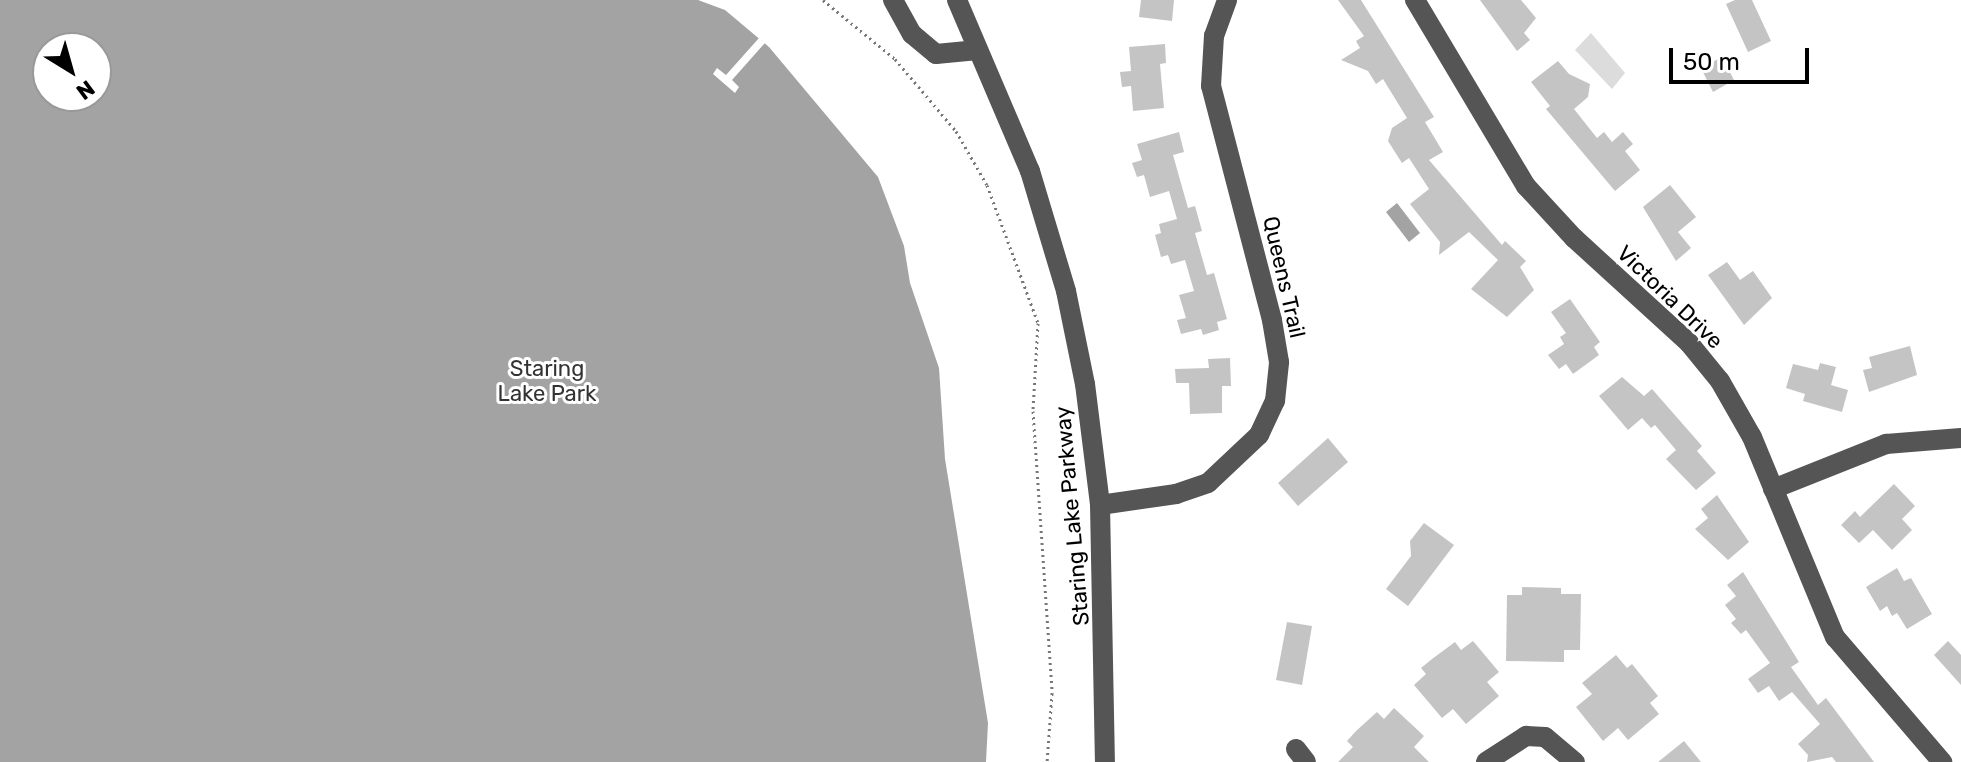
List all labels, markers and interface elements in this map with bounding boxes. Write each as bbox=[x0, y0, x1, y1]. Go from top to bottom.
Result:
north arrow bbox=[32, 32, 112, 112]
scale bar bbox=[1673, 32, 1813, 82]
text: 50 m bbox=[1683, 48, 1740, 76]
text: N bbox=[71, 74, 100, 106]
street label: Queens Trail bbox=[1257, 213, 1311, 341]
street label: Victoria Drive bbox=[1611, 240, 1729, 354]
park label: Staring Lake Park bbox=[498, 355, 596, 406]
street label: Staring Lake Parkway bbox=[1049, 405, 1095, 627]

